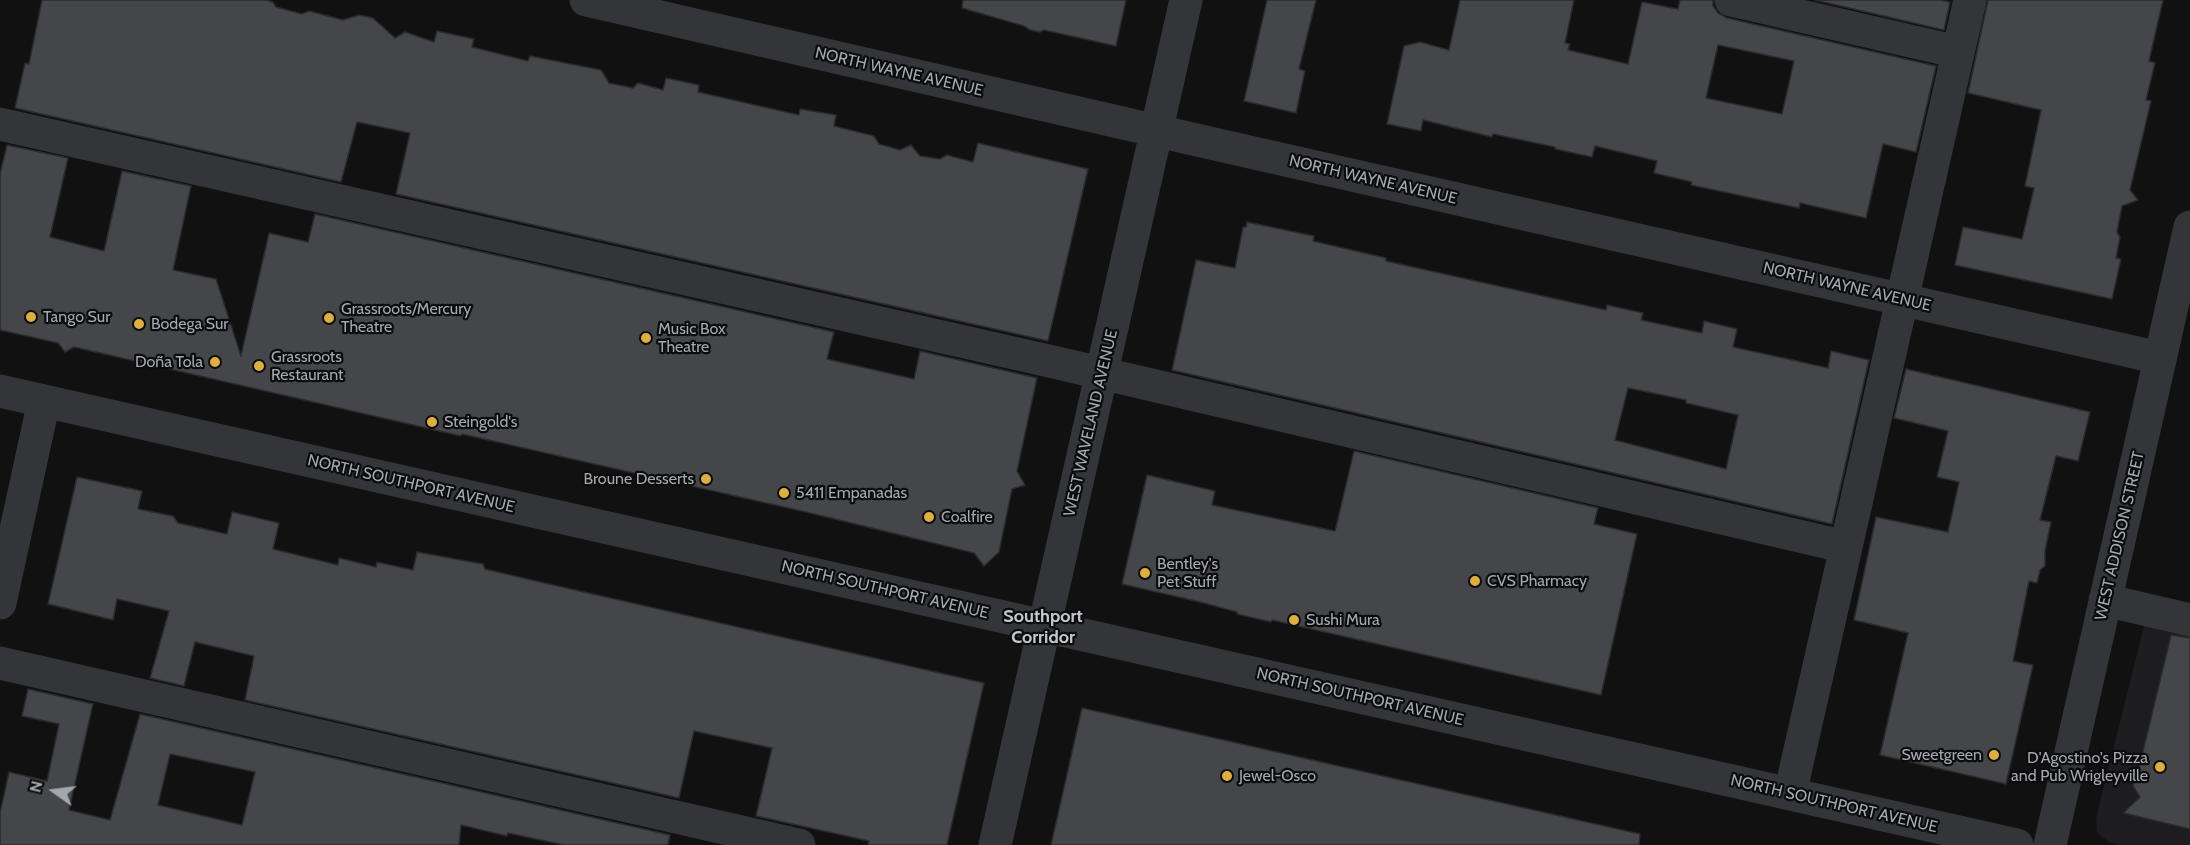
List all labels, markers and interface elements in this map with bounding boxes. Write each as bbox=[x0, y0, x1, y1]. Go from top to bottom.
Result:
street label: NORTH WAYNE AVENUE bbox=[813, 43, 985, 101]
street label: NORTH WAYNE AVENUE bbox=[1287, 151, 1459, 209]
street label: NORTH WAYNE AVENUE bbox=[1761, 258, 1933, 316]
place label: Grassroots/Mercury Theatre bbox=[341, 299, 471, 337]
place label: Tango Sur bbox=[43, 307, 110, 327]
marker: Tango Sur bbox=[24, 310, 38, 324]
marker: Grassroots/Mercury Theatre bbox=[322, 311, 336, 325]
place label: Bodega Sur bbox=[151, 314, 228, 334]
marker: Bodega Sur bbox=[132, 317, 146, 331]
place label: Music Box Theatre bbox=[658, 319, 726, 357]
street label: WEST WAVELAND AVENUE bbox=[1060, 328, 1122, 518]
marker: Music Box Theatre bbox=[639, 331, 653, 345]
place label: Grassroots Restaurant bbox=[271, 347, 343, 385]
place label: Doña Tola bbox=[135, 352, 203, 372]
marker: Doña Tola bbox=[208, 355, 222, 369]
marker: Grassroots Restaurant bbox=[252, 359, 266, 373]
place label: Steingold's bbox=[444, 412, 517, 432]
marker: Steingold's bbox=[425, 415, 439, 429]
street label: WEST ADDISON STREET bbox=[2091, 450, 2149, 622]
street label: NORTH SOUTHPORT AVENUE bbox=[306, 451, 516, 517]
place label: Broune Desserts bbox=[584, 469, 694, 489]
marker: Broune Desserts bbox=[699, 472, 713, 486]
place label: 5411 Empanadas bbox=[796, 483, 907, 503]
marker: 5411 Empanadas bbox=[777, 486, 791, 500]
place label: Coalfire bbox=[941, 507, 993, 527]
marker: Coalfire bbox=[922, 510, 936, 524]
place label: Bentley's Pet Stuff bbox=[1157, 554, 1218, 592]
street label: NORTH SOUTHPORT AVENUE bbox=[780, 557, 990, 623]
marker: Bentley's Pet Stuff bbox=[1138, 566, 1152, 580]
place label: CVS Pharmacy bbox=[1487, 571, 1587, 591]
marker: CVS Pharmacy bbox=[1468, 574, 1482, 588]
district label: Southport Corridor bbox=[1003, 606, 1083, 648]
place label: Sushi Mura bbox=[1306, 610, 1380, 630]
marker: Sushi Mura bbox=[1287, 613, 1301, 627]
street label: NORTH SOUTHPORT AVENUE bbox=[1255, 664, 1465, 730]
place label: Sweetgreen bbox=[1901, 745, 1982, 765]
marker: Sweetgreen bbox=[1987, 748, 2001, 762]
place label: D'Agostino's Pizza and Pub Wrigleyville bbox=[2011, 748, 2148, 786]
marker: D'Agostino's Pizza and Pub Wrigleyville bbox=[2153, 760, 2167, 774]
north arrow bbox=[24, 761, 84, 821]
place label: Jewel-Osco bbox=[1239, 766, 1316, 786]
marker: Jewel-Osco bbox=[1220, 769, 1234, 783]
street label: NORTH SOUTHPORT AVENUE bbox=[1729, 771, 1939, 837]
text: N bbox=[25, 779, 47, 794]

